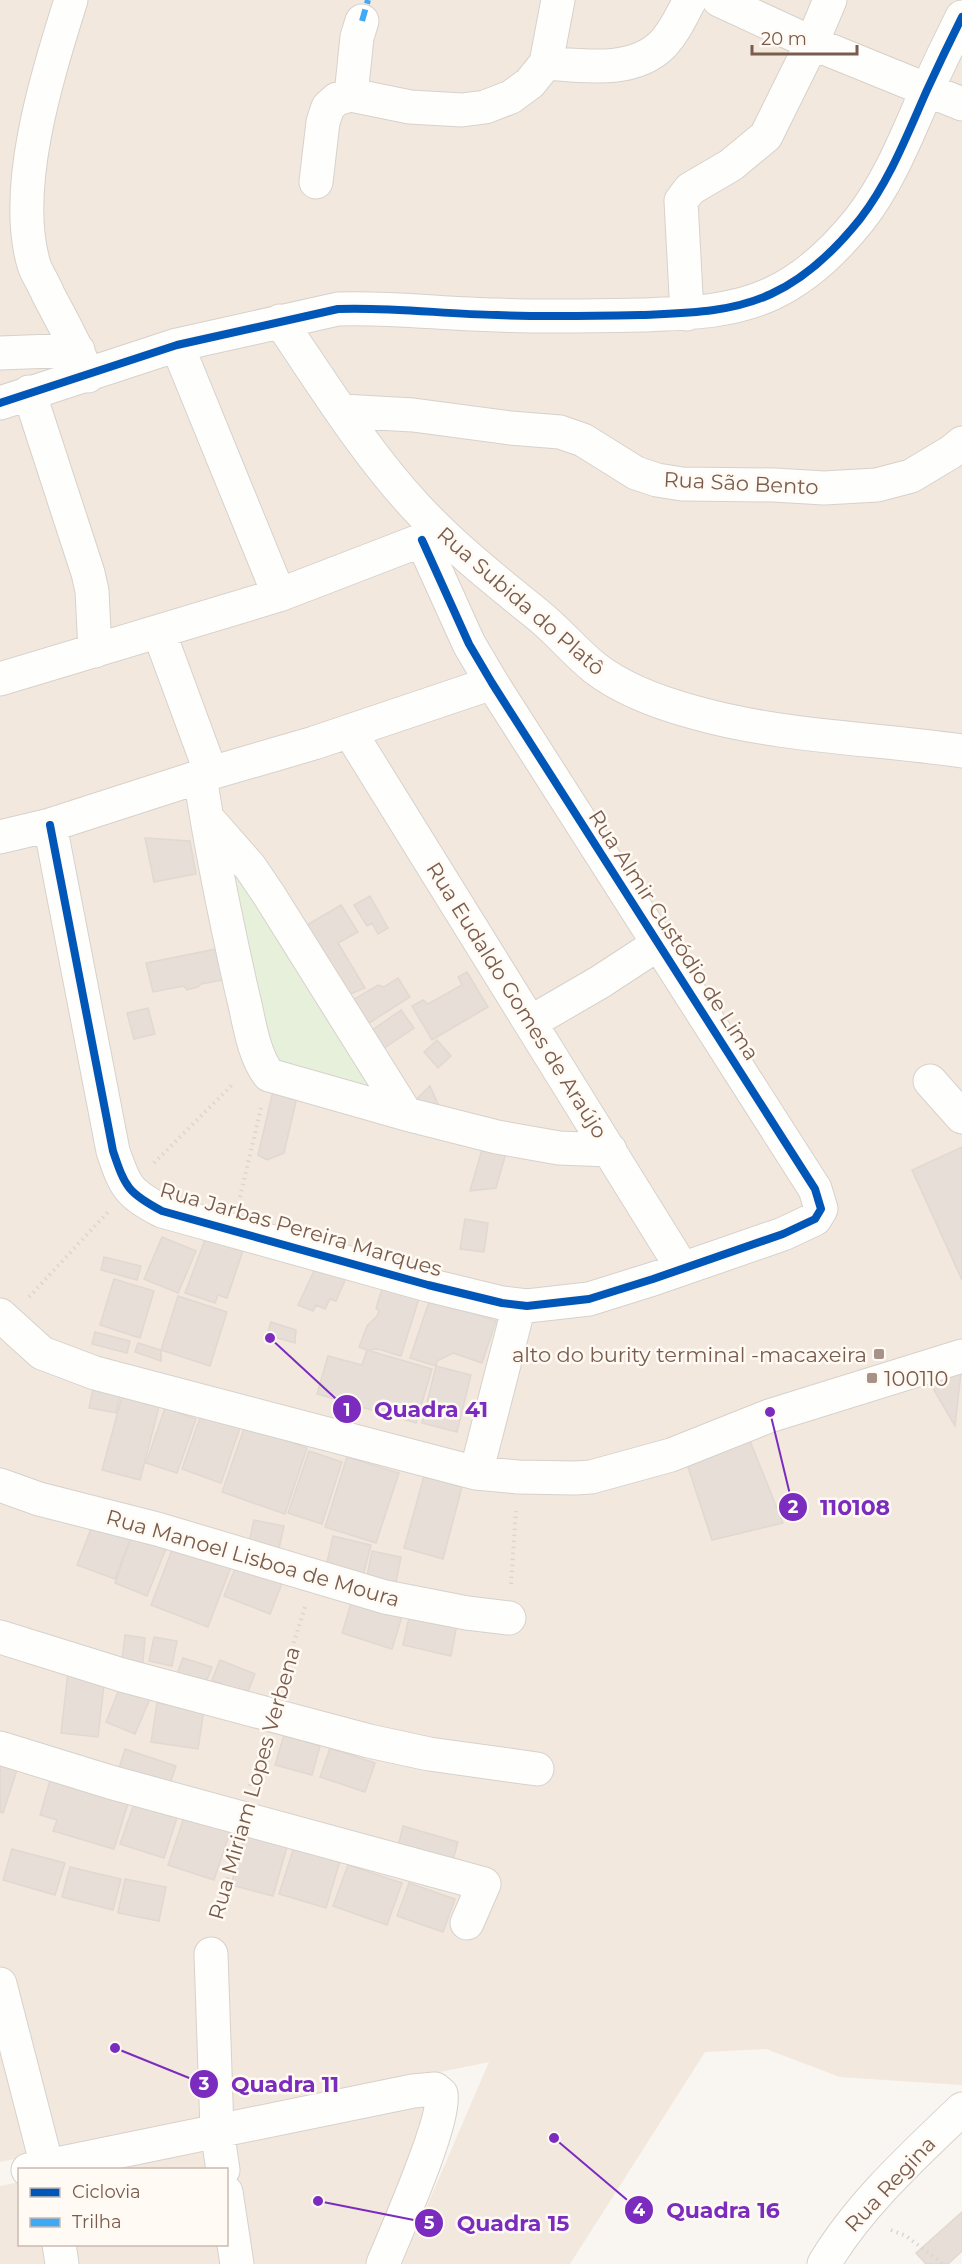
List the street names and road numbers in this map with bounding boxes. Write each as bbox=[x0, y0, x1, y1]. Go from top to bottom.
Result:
street label: Rua São Bento bbox=[663, 466, 819, 500]
street label: Rua Subida do Platô bbox=[432, 522, 610, 680]
street label: Rua Almir Custódio de Lima bbox=[584, 805, 764, 1065]
street label: Rua Eudaldo Gomes de Araújo bbox=[421, 857, 613, 1143]
street label: Rua Jarbas Pereira Marques bbox=[157, 1177, 445, 1281]
street label: Rua Manoel Lisboa de Moura bbox=[103, 1504, 403, 1612]
street label: Rua Miriam Lopes Verbena bbox=[203, 1644, 305, 1922]
street label: Rua Regina bbox=[839, 2131, 941, 2237]

